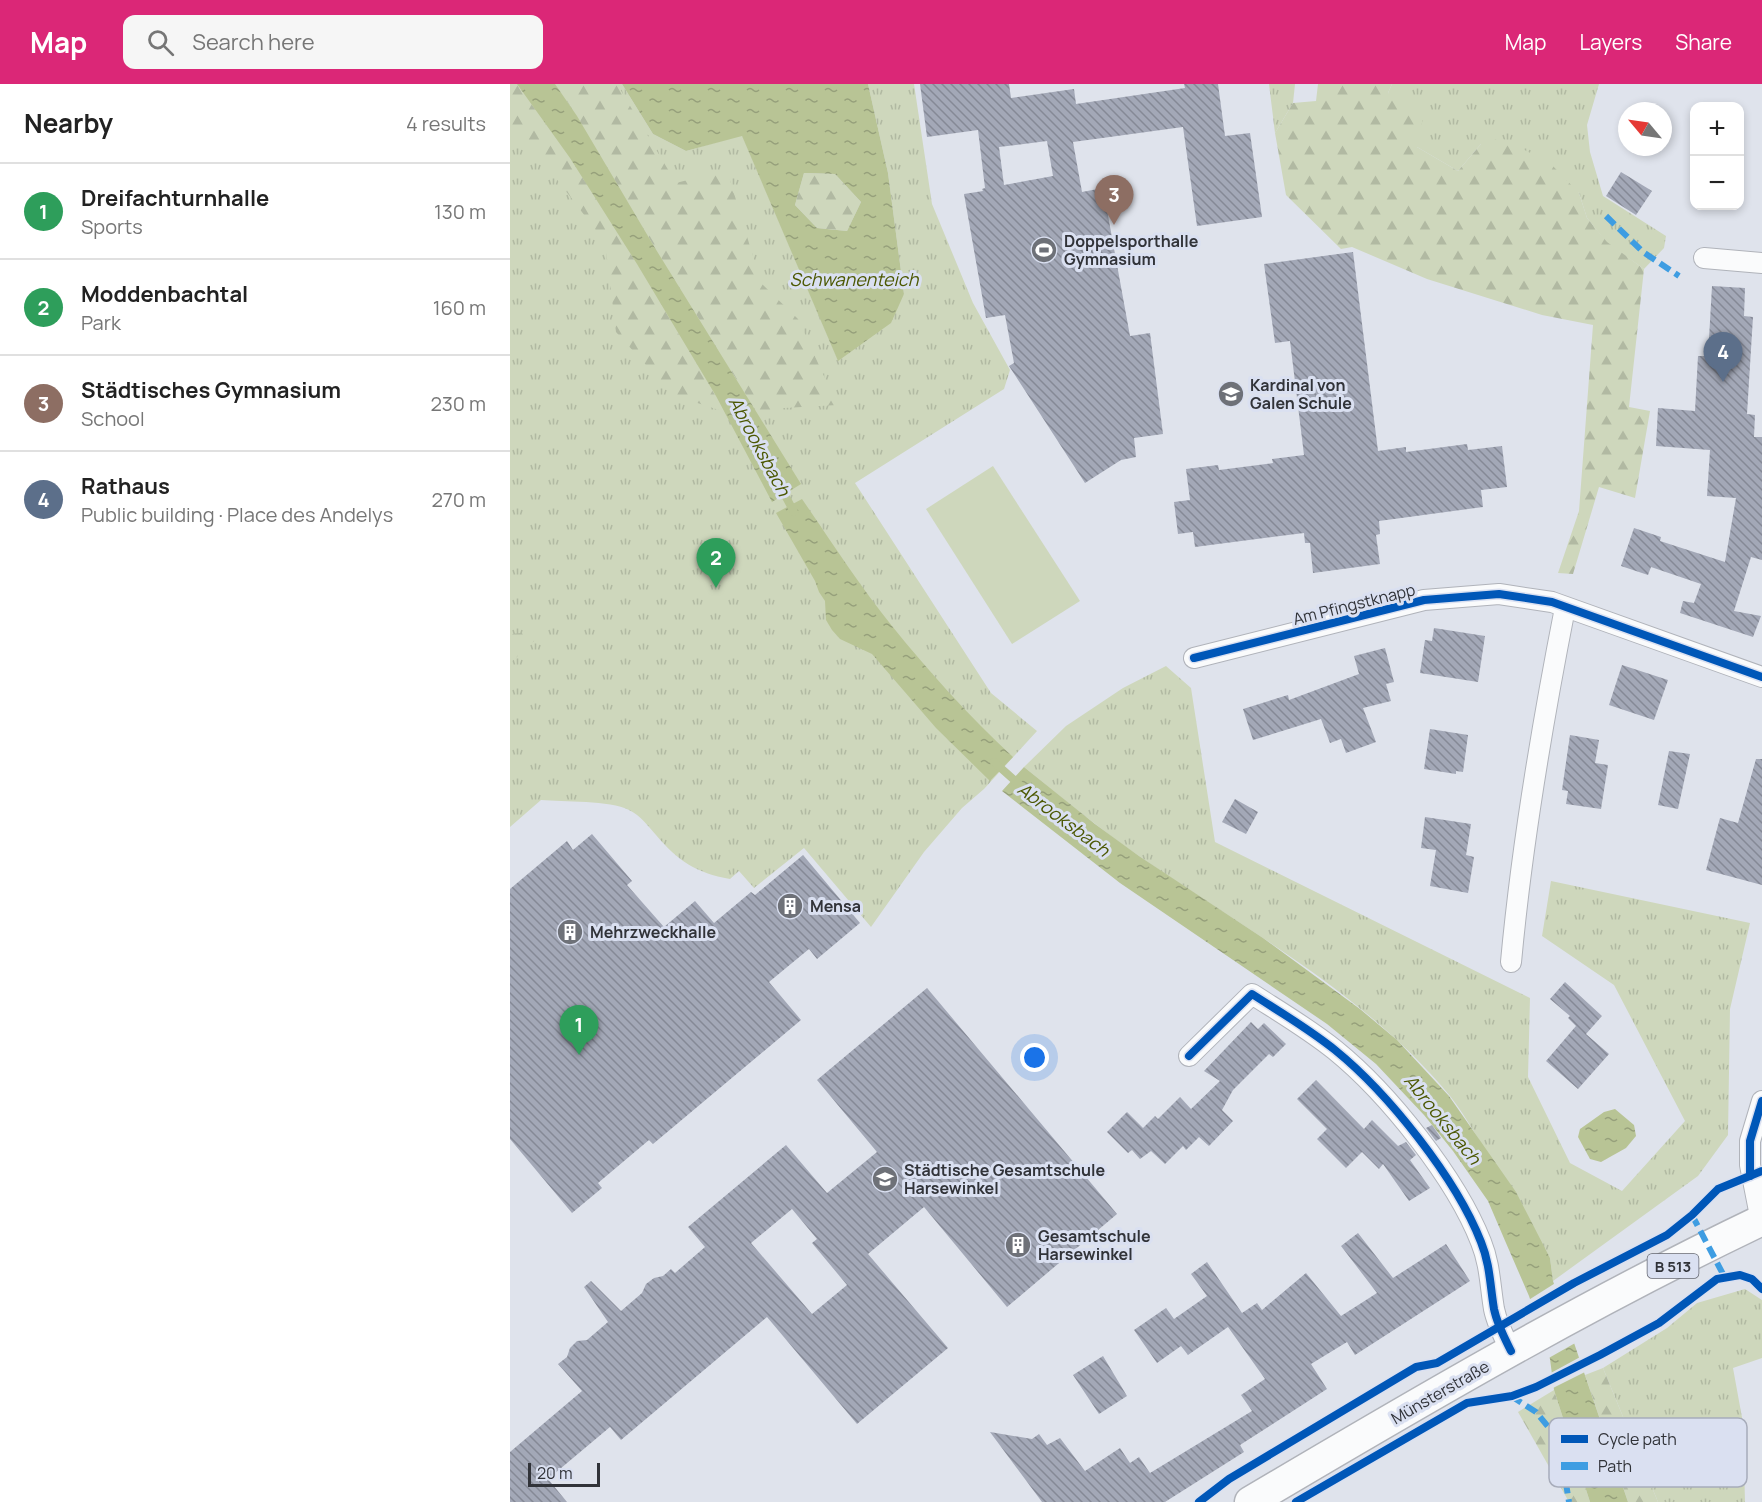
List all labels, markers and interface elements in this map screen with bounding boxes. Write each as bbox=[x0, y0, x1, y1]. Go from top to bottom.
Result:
search box bbox=[123, 15, 543, 69]
text: Map bbox=[30, 23, 87, 61]
icon: search bbox=[144, 26, 177, 59]
text: Search here bbox=[192, 27, 315, 57]
text: Map bbox=[1505, 28, 1546, 56]
text: Layers bbox=[1579, 28, 1642, 56]
text: Share bbox=[1675, 28, 1732, 56]
north arrow bbox=[1618, 102, 1672, 156]
map controls bbox=[1690, 102, 1744, 210]
button: + bbox=[1690, 102, 1744, 156]
text: Nearby bbox=[24, 105, 113, 141]
text: 4 results bbox=[406, 110, 486, 137]
button: − bbox=[1690, 156, 1744, 210]
pin: 3 bbox=[1094, 176, 1134, 225]
text: Dreifachturnhalle bbox=[81, 183, 269, 213]
text: 1 bbox=[39, 198, 48, 225]
text: 130 m bbox=[434, 198, 486, 225]
text: Sports bbox=[81, 213, 143, 240]
place label: Doppelsporthalle Gymnasium bbox=[1064, 230, 1199, 270]
sports icon: Doppelsporthalle Gymnasium bbox=[1029, 235, 1059, 265]
water label: Schwanenteich bbox=[790, 267, 920, 291]
text: Moddenbachtal bbox=[81, 279, 248, 309]
text: 2 bbox=[38, 294, 49, 321]
text: 160 m bbox=[433, 294, 486, 321]
text: Park bbox=[81, 309, 121, 336]
pin: 4 bbox=[1704, 332, 1742, 382]
place label: Kardinal von Galen Schule bbox=[1250, 374, 1352, 414]
text: Städtisches Gymnasium bbox=[81, 375, 341, 405]
school or university icon: Kardinal von Galen Schule bbox=[1216, 379, 1246, 409]
text: 3 bbox=[38, 390, 49, 417]
text: 230 m bbox=[430, 390, 486, 417]
water label: Abrooksbach bbox=[724, 392, 797, 501]
text: School bbox=[81, 405, 145, 432]
text: Rathaus bbox=[81, 471, 170, 501]
text: 4 bbox=[37, 486, 50, 513]
text: 270 m bbox=[431, 486, 486, 513]
text: Public building · Place des Andelys bbox=[81, 501, 393, 528]
pin: 2 bbox=[696, 538, 736, 588]
street label: Am Pfingstknapp bbox=[1291, 578, 1417, 630]
water label: Abrooksbach bbox=[1013, 777, 1116, 862]
building icon: Mensa bbox=[775, 891, 805, 921]
place label: Mensa bbox=[810, 895, 861, 917]
building icon: Mehrzweckhalle bbox=[555, 917, 585, 947]
place label: Mehrzweckhalle bbox=[590, 921, 716, 943]
pin: 1 bbox=[560, 1006, 598, 1055]
your location bbox=[1020, 1043, 1049, 1072]
water label: Abrooksbach bbox=[1399, 1069, 1488, 1170]
place label: Städtische Gesamtschule Harsewinkel bbox=[904, 1159, 1106, 1199]
school or university icon: Städtische Gesamtschule Harsewinkel bbox=[870, 1164, 900, 1194]
place label: Gesamtschule Harsewinkel bbox=[1038, 1225, 1151, 1265]
building icon: Gesamtschule Harsewinkel bbox=[1003, 1230, 1033, 1260]
road number: B 513 bbox=[1648, 1254, 1698, 1278]
street label: Münsterstraße bbox=[1387, 1355, 1493, 1429]
legend bbox=[1549, 1418, 1747, 1487]
text: Cycle path bbox=[1598, 1428, 1677, 1450]
text: Path bbox=[1598, 1455, 1632, 1477]
scale bar bbox=[528, 1460, 600, 1488]
text: 20 m bbox=[537, 1462, 573, 1484]

